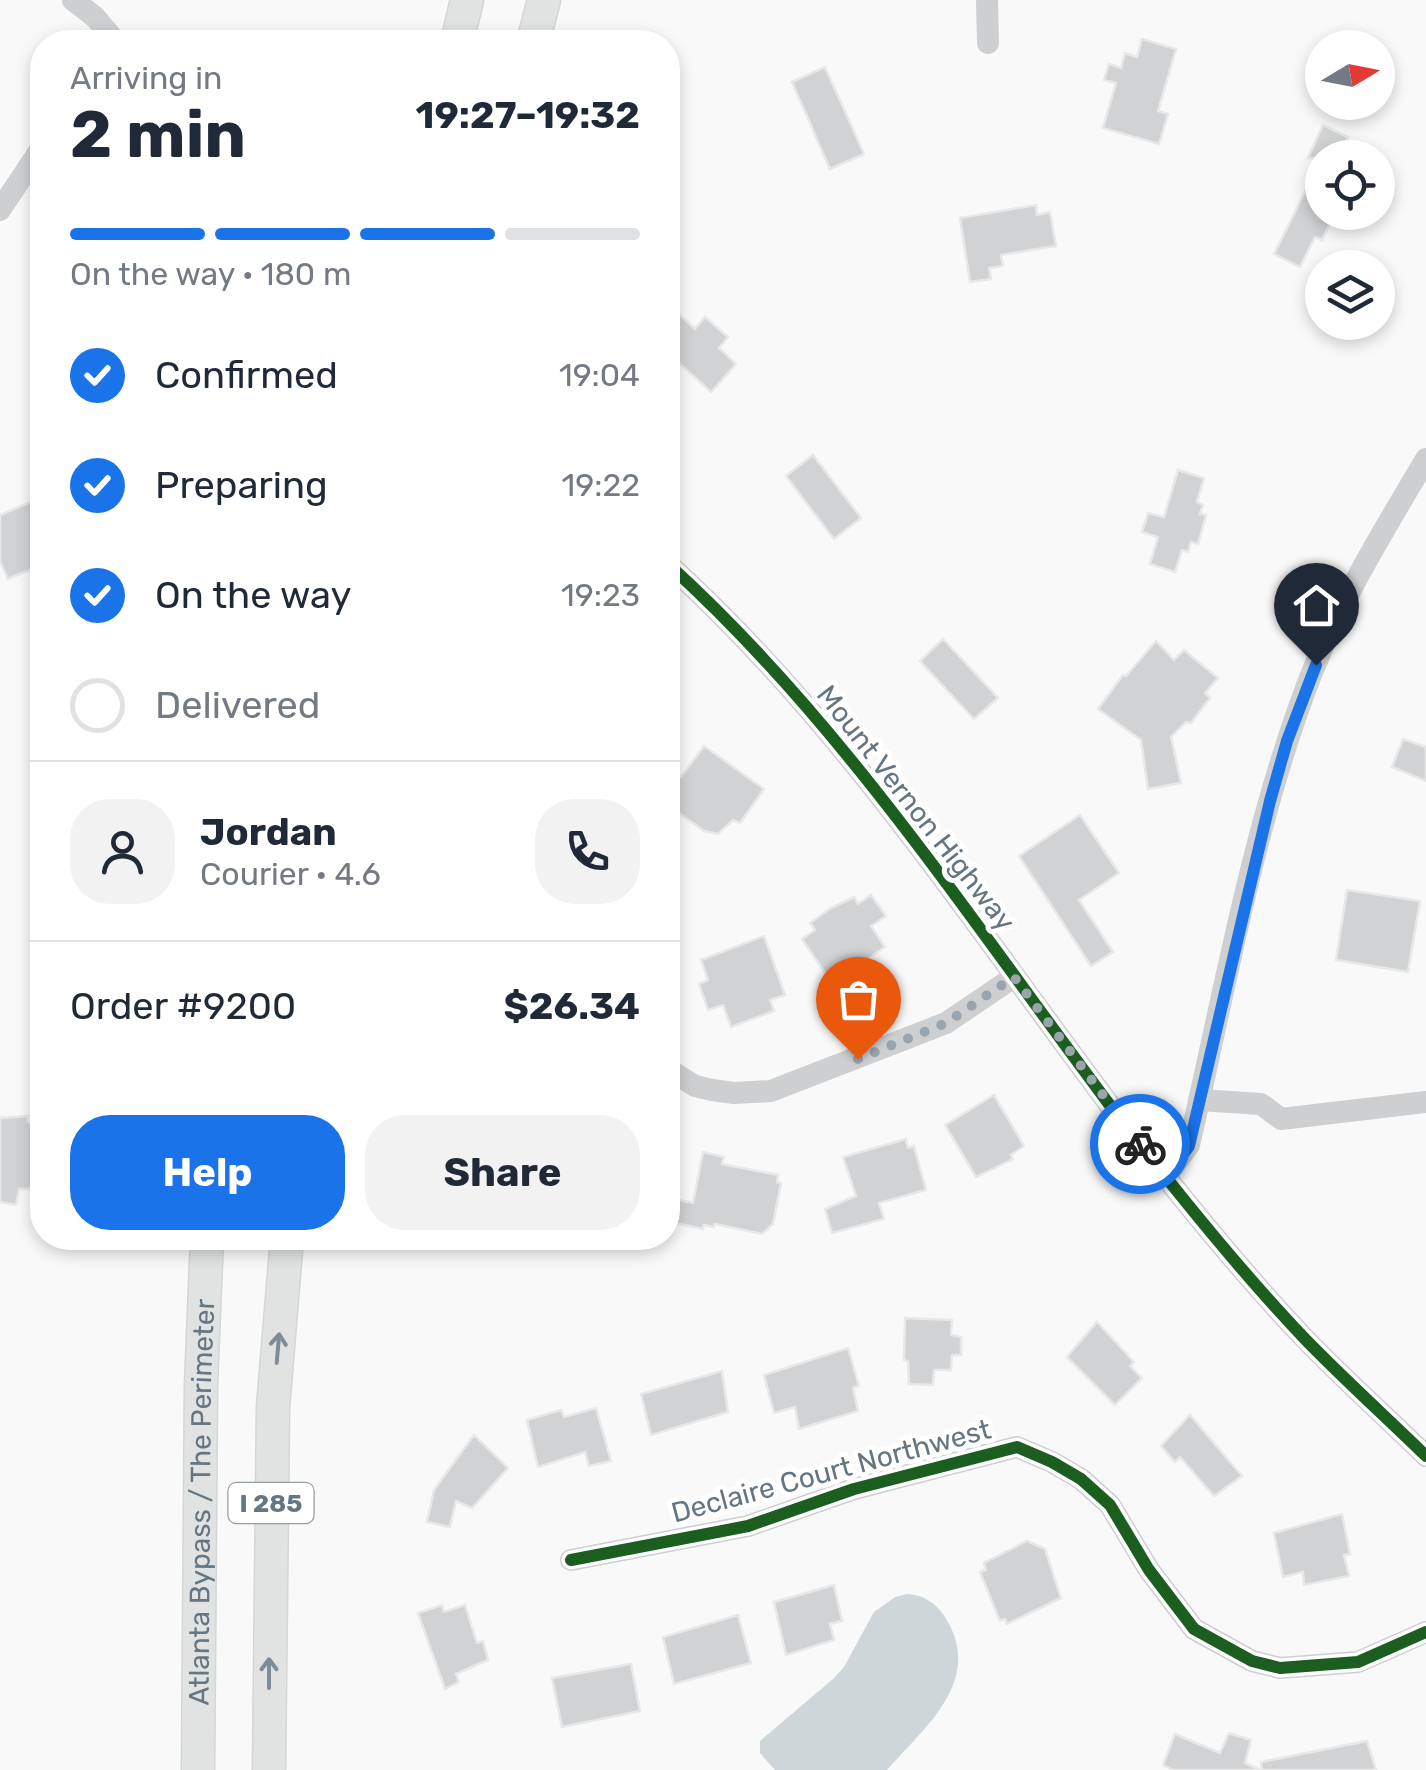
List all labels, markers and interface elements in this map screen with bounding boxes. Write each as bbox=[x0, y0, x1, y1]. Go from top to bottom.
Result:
north arrow bbox=[1305, 30, 1395, 120]
map controls bbox=[1305, 30, 1395, 340]
text: Arriving in bbox=[70, 59, 222, 97]
text: 19:27–19:32 bbox=[416, 92, 640, 138]
text: 2 min bbox=[70, 96, 246, 173]
button: locate bbox=[1305, 140, 1395, 230]
button: layers bbox=[1305, 250, 1395, 340]
text: On the way · 180 m bbox=[70, 255, 351, 293]
icon: check bbox=[70, 348, 125, 403]
text: Confirmed bbox=[155, 352, 338, 398]
text: 19:04 bbox=[559, 356, 640, 394]
icon: check bbox=[70, 458, 125, 513]
text: Preparing bbox=[155, 462, 328, 508]
text: 19:22 bbox=[562, 466, 640, 504]
pin bbox=[1274, 563, 1359, 666]
icon: check bbox=[70, 568, 125, 623]
text: On the way bbox=[155, 572, 351, 618]
text: 19:23 bbox=[561, 576, 640, 614]
icon: home bbox=[1289, 578, 1344, 633]
street label: Mount Vernon Highway bbox=[810, 679, 1022, 937]
text: Delivered bbox=[155, 682, 320, 728]
button: person bbox=[70, 799, 175, 904]
button: phone bbox=[535, 799, 640, 904]
text: Jordan bbox=[200, 809, 337, 855]
text: Courier · 4.6 bbox=[200, 855, 381, 893]
pin bbox=[816, 957, 901, 1060]
icon: bag bbox=[831, 972, 886, 1027]
text: Order #9200 bbox=[70, 983, 296, 1029]
text: $26.34 bbox=[503, 983, 640, 1029]
courier bbox=[1090, 1094, 1190, 1194]
button: Help bbox=[70, 1115, 345, 1230]
button: Share bbox=[365, 1115, 640, 1230]
icon: bike bbox=[1113, 1117, 1168, 1172]
street label: Atlanta Bypass / The Perimeter bbox=[182, 1298, 221, 1706]
one-way arrow bbox=[268, 1332, 287, 1364]
street label: Declaire Court Northwest bbox=[668, 1412, 994, 1530]
road number: I 285 bbox=[228, 1483, 314, 1523]
one-way arrow bbox=[260, 1657, 278, 1690]

